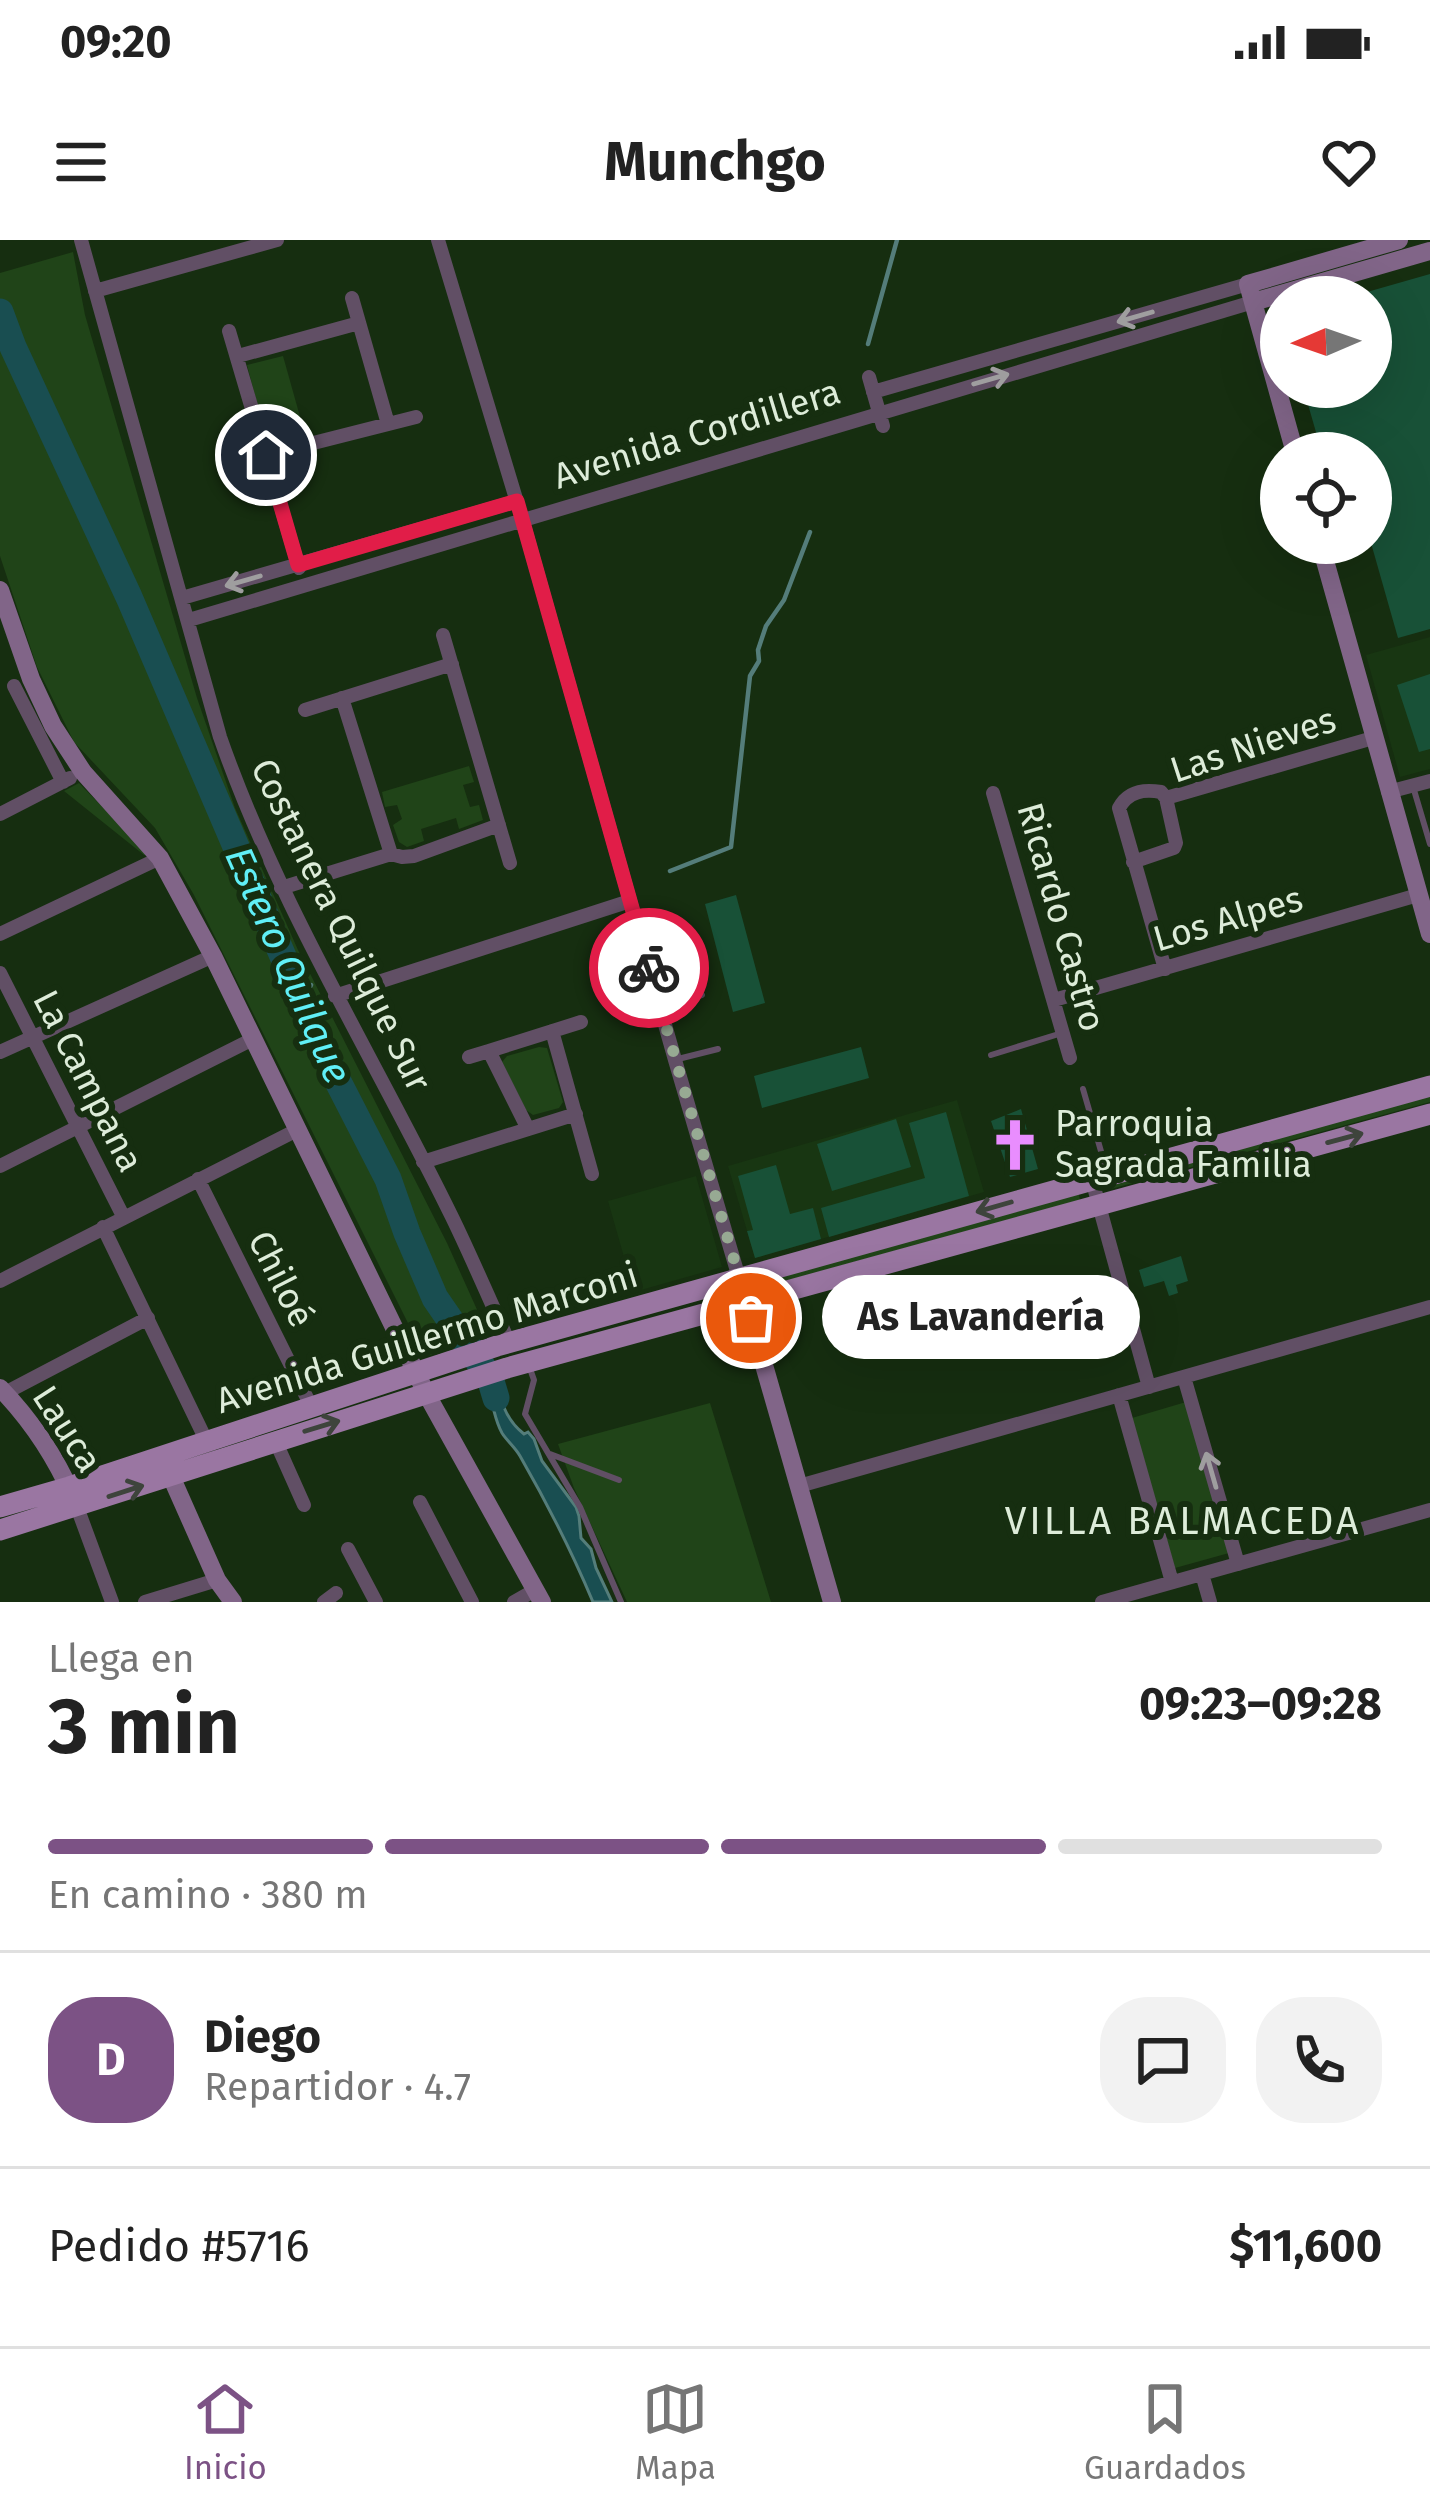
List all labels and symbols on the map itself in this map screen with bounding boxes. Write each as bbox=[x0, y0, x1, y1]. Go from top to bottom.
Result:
north arrow bbox=[1260, 276, 1392, 408]
one-way arrow bbox=[1117, 307, 1155, 329]
one-way arrow bbox=[971, 367, 1009, 389]
street label: Avenida Cordillera bbox=[548, 369, 846, 499]
pin bbox=[215, 404, 317, 506]
one-way arrow bbox=[225, 571, 263, 593]
street label: Las Nieves bbox=[1165, 698, 1341, 792]
street label: Costanera Quilque Sur bbox=[241, 752, 441, 1099]
street label: Ricardo Castro bbox=[1007, 798, 1115, 1036]
water label: Estero Quilque bbox=[215, 840, 361, 1090]
street label: Los Alpes bbox=[1148, 877, 1308, 961]
courier bbox=[589, 908, 709, 1028]
street label: La Campana bbox=[23, 983, 153, 1179]
place label: Parroquia Sagrada Familia bbox=[1055, 1102, 1312, 1187]
church icon: Parroquia Sagrada Familia bbox=[986, 1116, 1044, 1174]
one-way arrow bbox=[1326, 1125, 1364, 1147]
one-way arrow bbox=[975, 1198, 1013, 1220]
street label: Chiloé bbox=[238, 1224, 324, 1334]
street label: Avenida Guillermo Marconi bbox=[211, 1253, 643, 1423]
pin bbox=[700, 1267, 802, 1369]
callout: As Lavandería bbox=[823, 1276, 1141, 1360]
street label: Lauca bbox=[23, 1377, 111, 1481]
one-way arrow bbox=[302, 1413, 340, 1435]
one-way arrow bbox=[1199, 1452, 1221, 1490]
one-way arrow bbox=[107, 1479, 144, 1500]
district label: VILLA BALMACEDA bbox=[1005, 1498, 1361, 1544]

